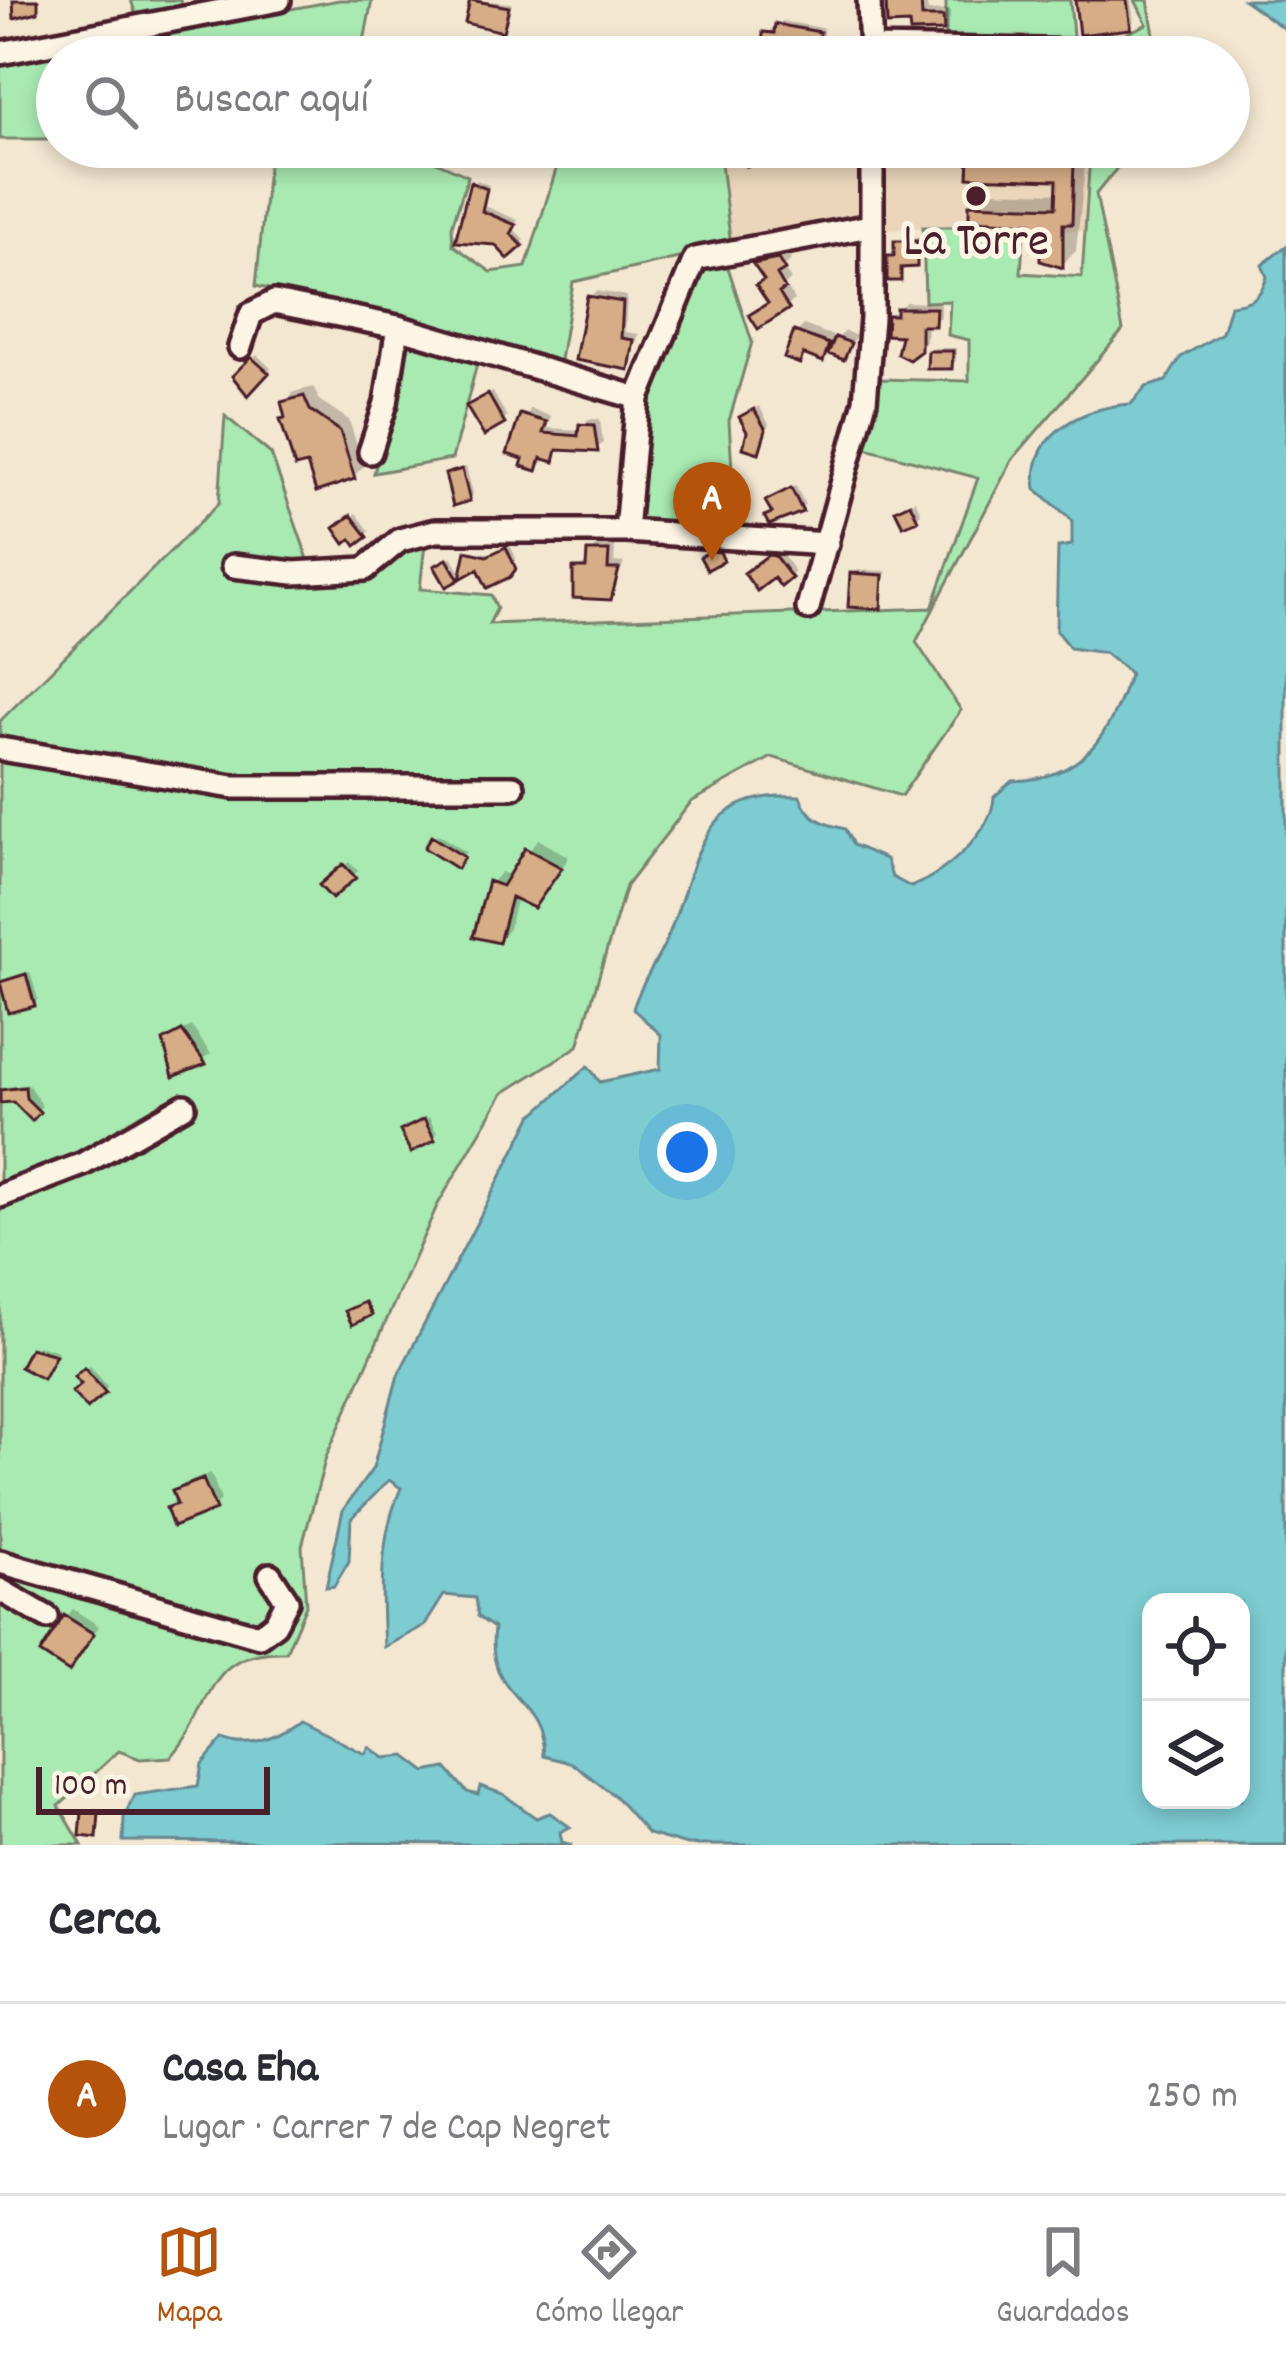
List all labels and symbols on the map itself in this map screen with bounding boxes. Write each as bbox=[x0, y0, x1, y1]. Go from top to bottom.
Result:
marker: La Torre bbox=[963, 183, 989, 209]
place label: La Torre bbox=[903, 210, 1049, 279]
pin: A bbox=[673, 462, 751, 561]
your location bbox=[657, 1122, 717, 1182]
scale bar bbox=[36, 1761, 270, 1814]

